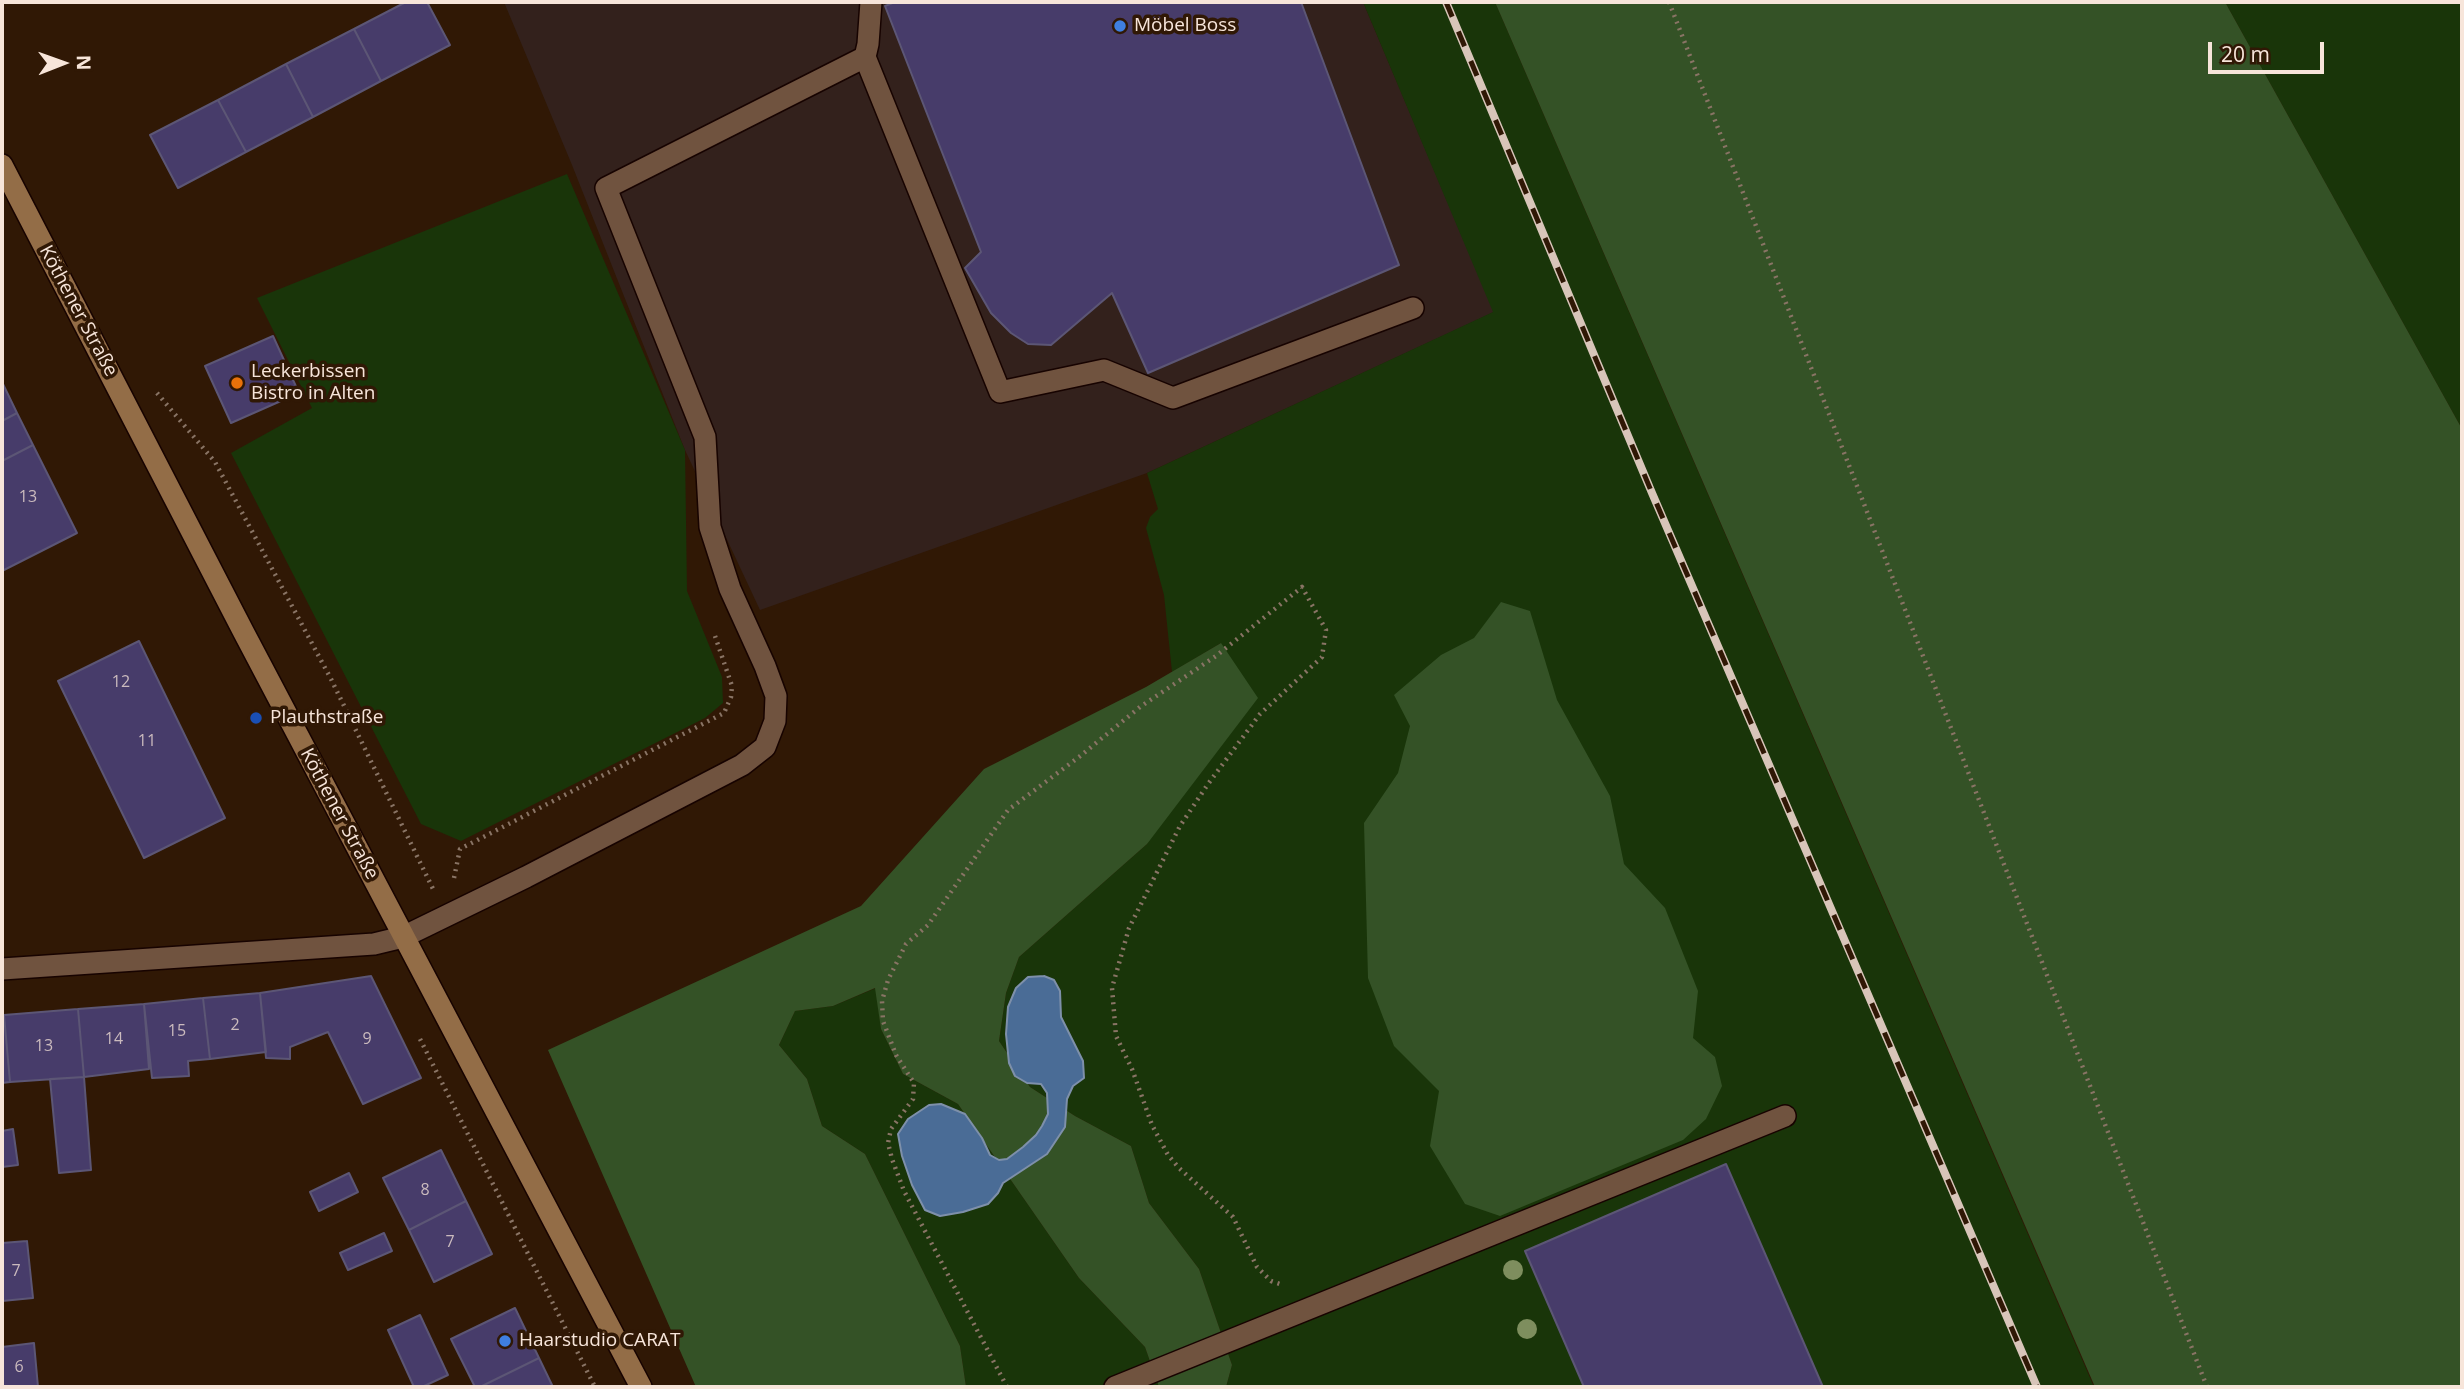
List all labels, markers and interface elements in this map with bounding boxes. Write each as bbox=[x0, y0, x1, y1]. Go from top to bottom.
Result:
place label: Möbel Boss bbox=[1134, 15, 1236, 37]
marker: Möbel Boss bbox=[1112, 18, 1128, 34]
north arrow bbox=[28, 28, 98, 98]
scale bar bbox=[2212, 28, 2328, 72]
text: 20 m bbox=[2221, 40, 2270, 68]
text: N bbox=[71, 55, 97, 71]
street label: Köthener Straße bbox=[34, 242, 122, 380]
place label: Leckerbissen Bistro in Alten bbox=[251, 361, 375, 405]
marker: Leckerbissen Bistro in Alten bbox=[229, 375, 245, 391]
house number: 13 bbox=[19, 487, 37, 507]
house number: 12 bbox=[112, 672, 130, 692]
place label: Plauthstraße bbox=[270, 707, 384, 729]
marker: Plauthstraße bbox=[248, 710, 264, 726]
house number: 11 bbox=[138, 731, 156, 751]
street label: Köthener Straße bbox=[295, 745, 383, 883]
house number: 2 bbox=[230, 1015, 240, 1035]
house number: 15 bbox=[168, 1021, 186, 1041]
house number: 14 bbox=[105, 1029, 123, 1049]
house number: 9 bbox=[362, 1029, 372, 1049]
house number: 13 bbox=[35, 1036, 53, 1056]
house number: 8 bbox=[420, 1180, 430, 1200]
house number: 7 bbox=[445, 1232, 455, 1252]
house number: 7 bbox=[11, 1261, 21, 1281]
place label: Haarstudio CARAT bbox=[519, 1330, 680, 1352]
marker: Haarstudio CARAT bbox=[497, 1333, 513, 1349]
house number: 6 bbox=[14, 1357, 24, 1377]

